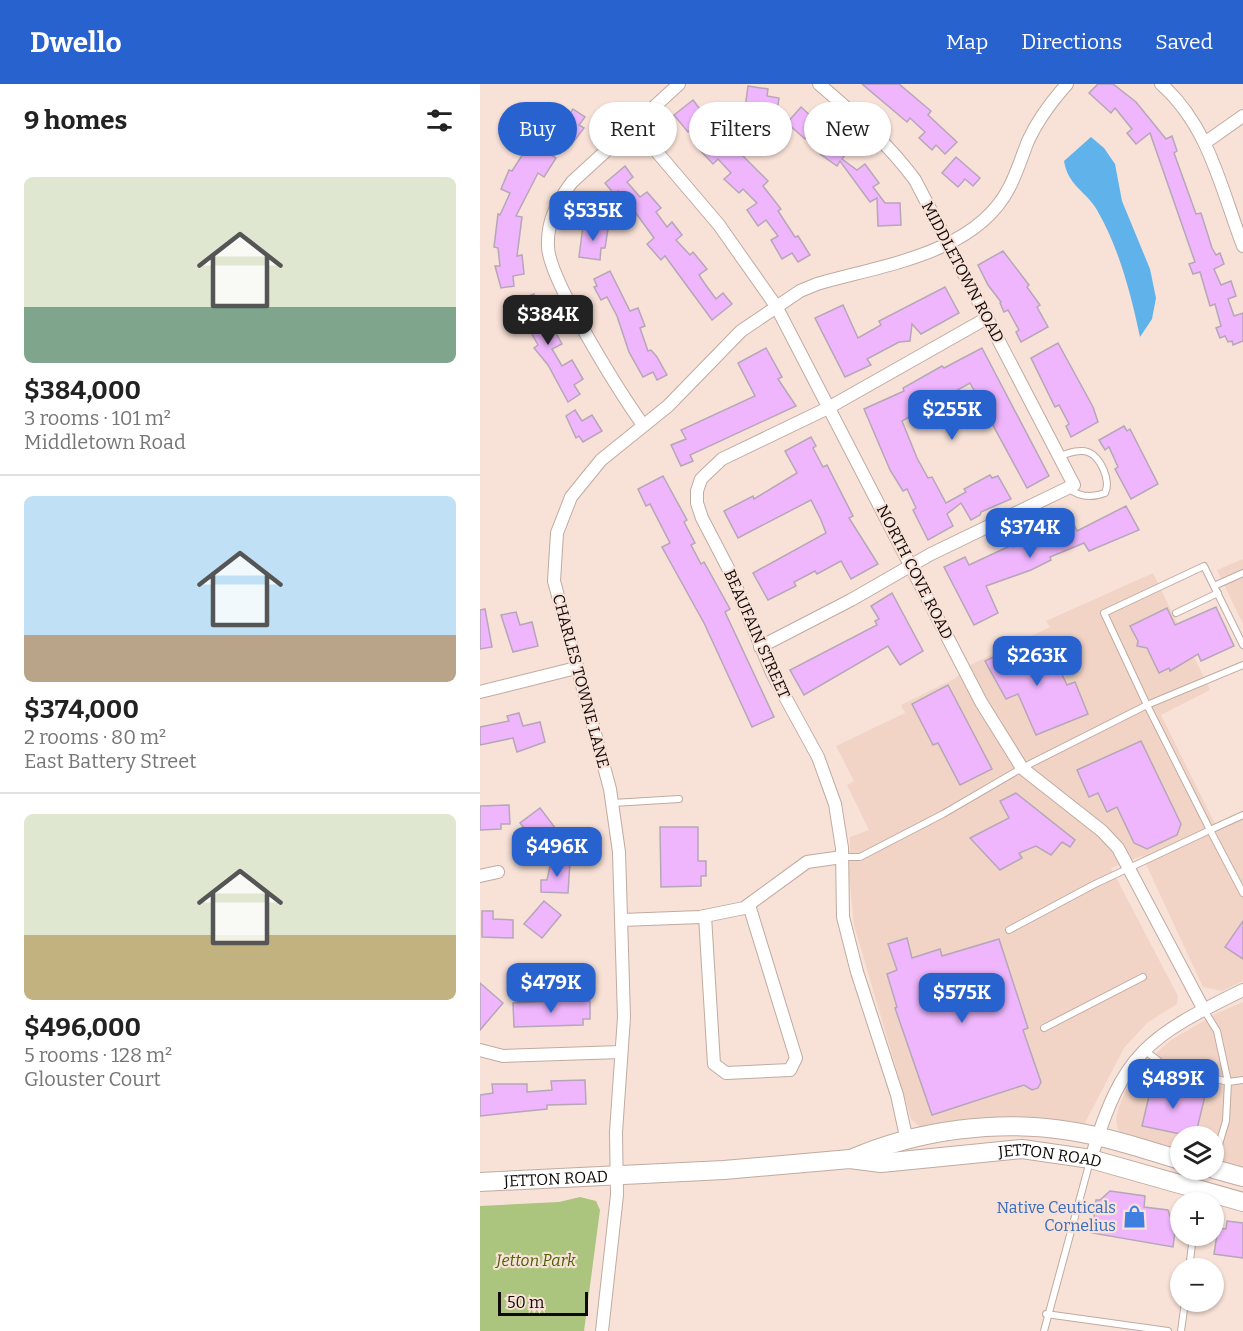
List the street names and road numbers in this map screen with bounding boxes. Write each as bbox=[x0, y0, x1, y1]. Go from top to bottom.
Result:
street label: MIDDLETOWN ROAD bbox=[918, 198, 1008, 346]
street label: NORTH COVE ROAD bbox=[873, 501, 957, 643]
street label: BEAUFAIN STREET bbox=[720, 566, 794, 702]
street label: CHARLES TOWNE LANE bbox=[549, 592, 613, 770]
street label: JETTON ROAD bbox=[996, 1140, 1104, 1171]
street label: JETTON ROAD bbox=[502, 1166, 609, 1190]

